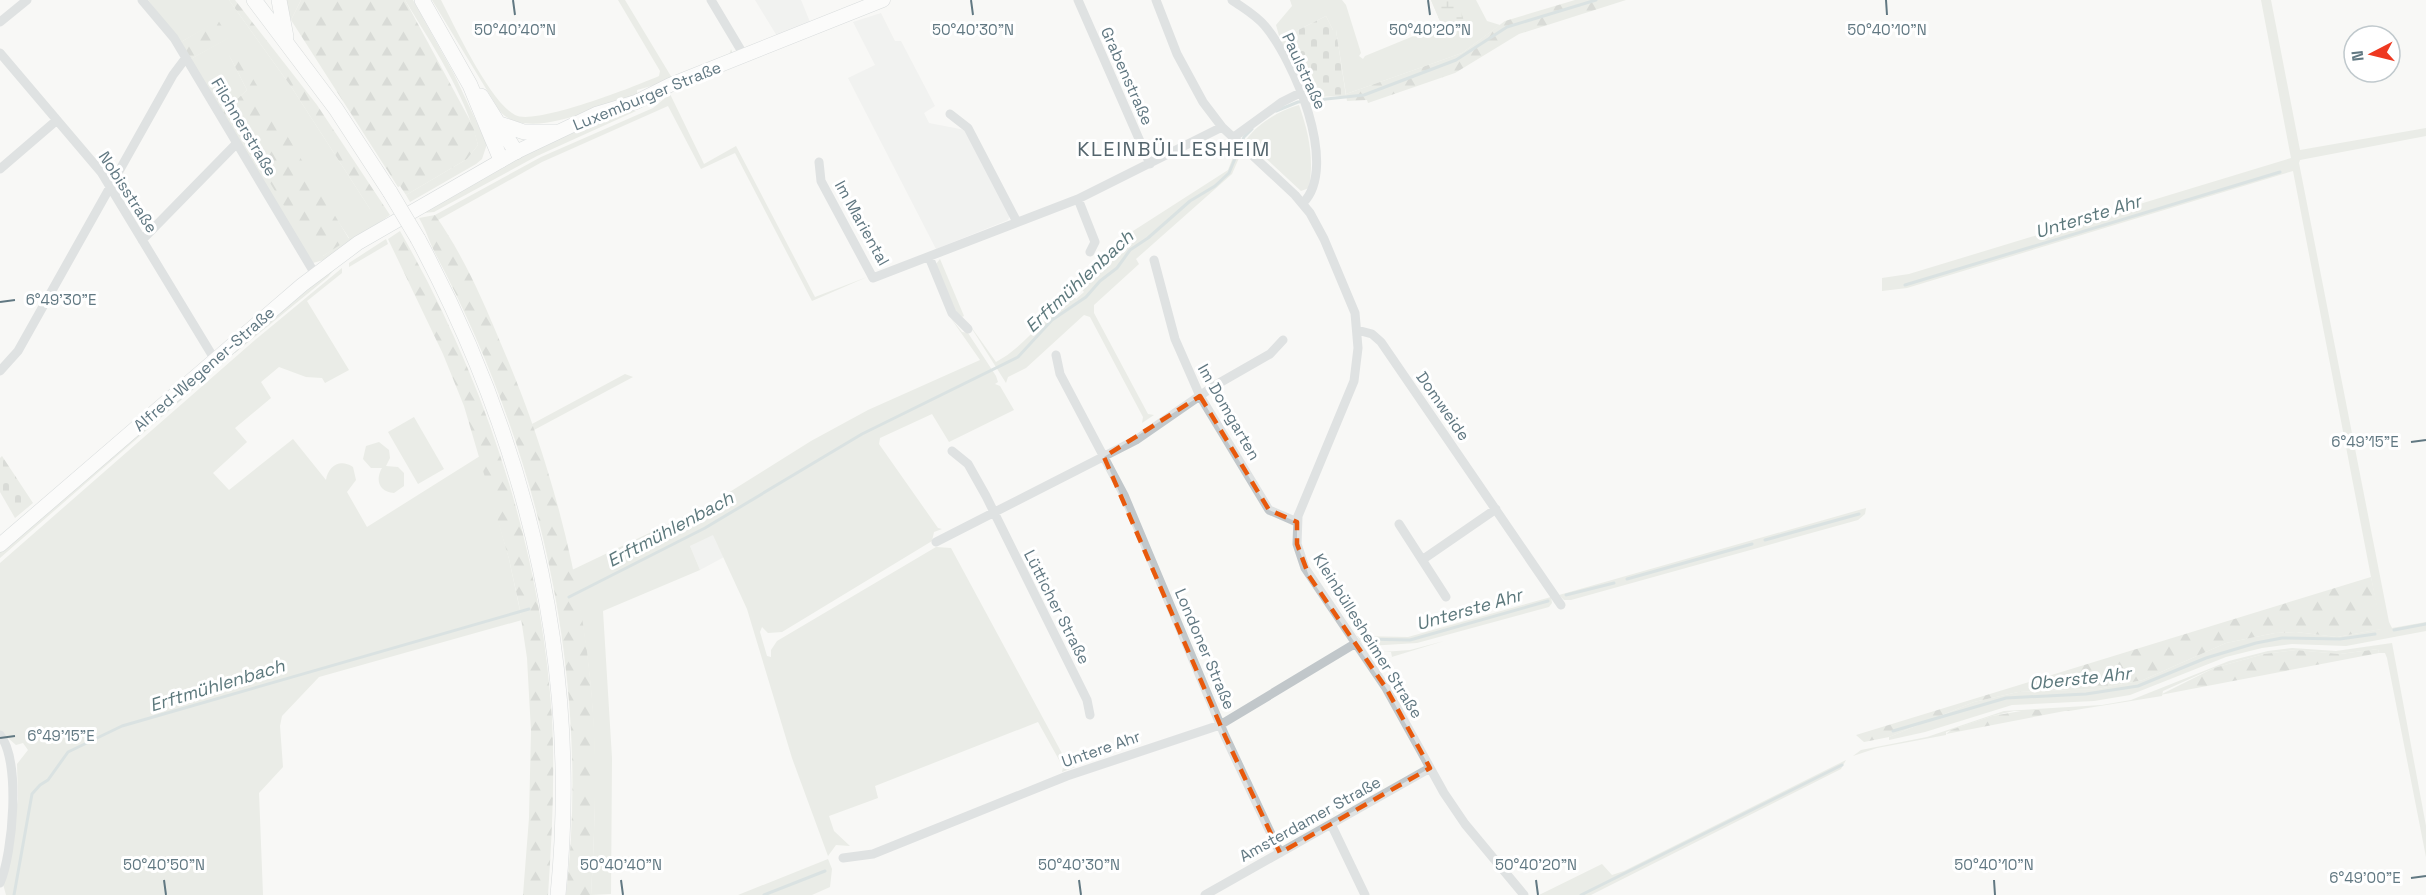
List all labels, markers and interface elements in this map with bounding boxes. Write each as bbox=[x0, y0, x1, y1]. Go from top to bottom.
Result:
text: 50°40'40"N bbox=[474, 20, 556, 39]
text: 50°40'30"N bbox=[932, 20, 1014, 39]
text: 50°40'20"N bbox=[1389, 20, 1471, 39]
text: 50°40'10"N bbox=[1847, 20, 1927, 39]
street label: Grabenstraße bbox=[1096, 24, 1158, 128]
north arrow bbox=[2342, 24, 2402, 84]
street label: Paulstraße bbox=[1277, 29, 1331, 113]
text: N bbox=[2347, 49, 2369, 62]
street label: Luxemburger Straße bbox=[570, 57, 724, 135]
street label: Filchnerstraße bbox=[206, 74, 282, 180]
district label: KLEINBÜLLESHEIM bbox=[1077, 136, 1271, 162]
street label: Nobisstraße bbox=[94, 147, 162, 237]
street label: Im Mariental bbox=[830, 177, 894, 269]
water label: Unterste Ahr bbox=[2032, 188, 2146, 243]
water label: Erftmühlenbach bbox=[1020, 224, 1139, 337]
text: 6°49'30"E bbox=[26, 290, 96, 309]
street label: Alfred-Wegener-Straße bbox=[129, 302, 279, 436]
street label: Im Domgarten bbox=[1193, 360, 1265, 464]
street label: Domweide bbox=[1411, 367, 1475, 445]
text: 6°49'15"E bbox=[2331, 432, 2399, 451]
water label: Erftmühlenbach bbox=[603, 486, 738, 572]
street label: Lütticher Straße bbox=[1019, 546, 1095, 668]
street label: Kleinbüllesheimer Straße bbox=[1309, 549, 1427, 723]
water label: Unterste Ahr bbox=[1413, 582, 1527, 635]
street label: Londoner Straße bbox=[1170, 585, 1240, 713]
water label: Erftmühlenbach bbox=[147, 653, 288, 716]
water label: Oberste Ahr bbox=[2028, 661, 2134, 695]
text: 6°49'15"E bbox=[27, 726, 95, 745]
street label: Untere Ahr bbox=[1059, 726, 1143, 772]
street label: Amsterdamer Straße bbox=[1235, 771, 1385, 867]
text: 50°40'50"N bbox=[123, 855, 205, 874]
text: 50°40'40"N bbox=[580, 855, 662, 874]
text: 50°40'30"N bbox=[1038, 855, 1120, 874]
text: 50°40'20"N bbox=[1495, 855, 1577, 874]
text: 50°40'10"N bbox=[1954, 855, 2034, 874]
text: 6°49'00"E bbox=[2329, 868, 2401, 887]

